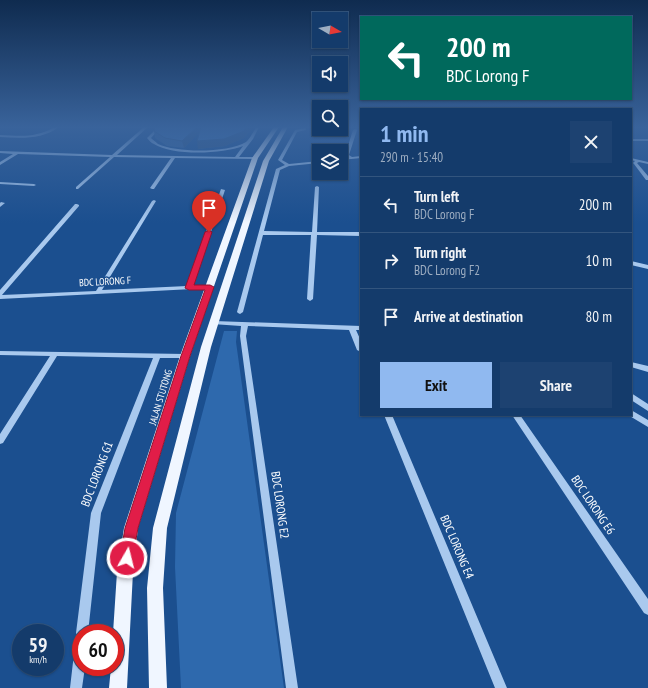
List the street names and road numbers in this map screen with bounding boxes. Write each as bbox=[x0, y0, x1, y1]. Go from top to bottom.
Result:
street label: BDC LORONG F bbox=[79, 274, 131, 289]
street label: JALAN STUTONG bbox=[146, 368, 175, 427]
street label: BDC LORONG G1 bbox=[77, 439, 116, 509]
street label: BDC LORONG E2 bbox=[268, 470, 293, 540]
street label: BDC LORONG E6 bbox=[568, 472, 619, 537]
street label: BDC LORONG E4 bbox=[437, 513, 478, 582]

